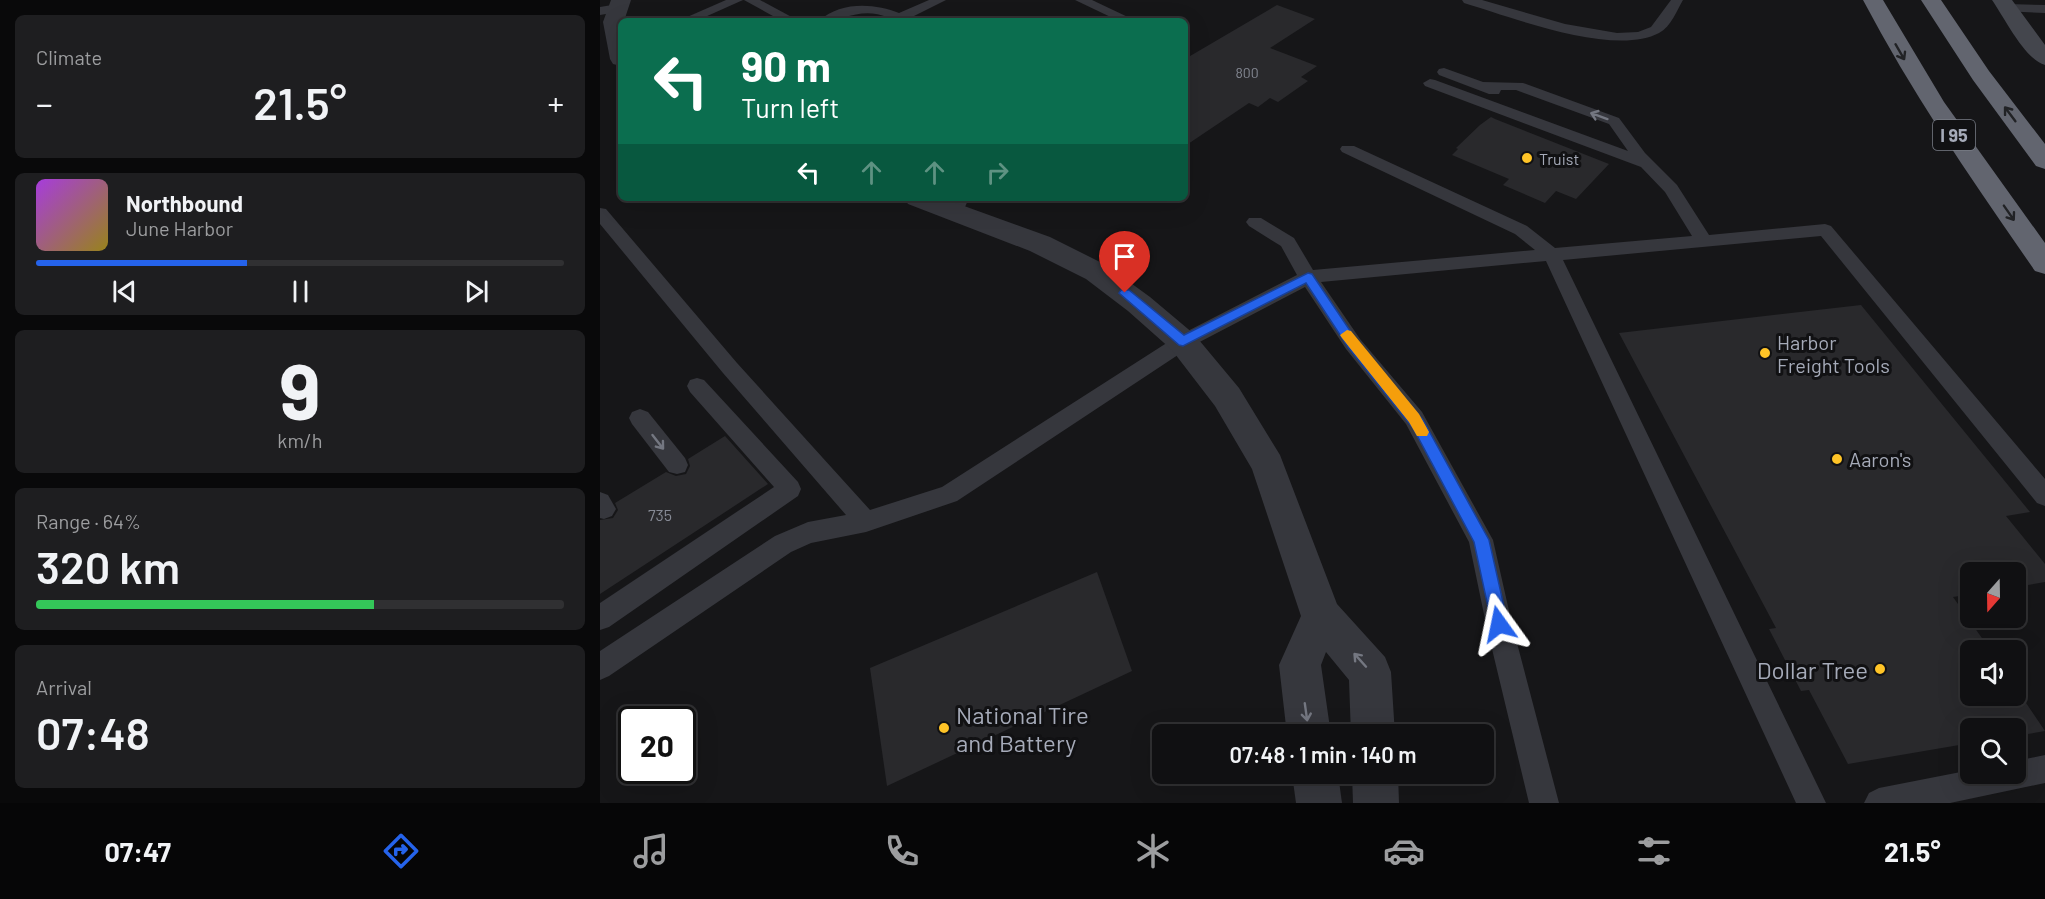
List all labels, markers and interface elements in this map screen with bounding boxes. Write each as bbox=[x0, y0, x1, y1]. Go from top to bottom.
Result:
text: 90 m bbox=[741, 40, 831, 90]
icon: left bbox=[642, 42, 720, 120]
one-way arrow bbox=[1894, 43, 1906, 60]
text: Climate bbox=[36, 45, 102, 69]
house number: 800 bbox=[1235, 64, 1259, 81]
text: 21.5° bbox=[253, 75, 347, 129]
text: − bbox=[36, 83, 53, 123]
text: + bbox=[547, 83, 564, 123]
text: Turn left bbox=[741, 91, 839, 123]
one-way arrow bbox=[2004, 106, 2016, 122]
one-way arrow bbox=[1590, 109, 1609, 120]
road number: I 95 bbox=[1933, 120, 1975, 150]
place label: Truist bbox=[1539, 149, 1579, 168]
marker: Truist bbox=[1520, 151, 1534, 165]
icon: left bbox=[792, 156, 825, 189]
icon: ahead bbox=[855, 156, 888, 189]
icon: ahead bbox=[918, 156, 951, 189]
icon: right bbox=[981, 156, 1014, 189]
text: Northbound bbox=[126, 190, 243, 216]
one-way arrow bbox=[2003, 205, 2015, 221]
text: June Harbor bbox=[126, 216, 233, 240]
pin bbox=[1099, 231, 1150, 293]
icon: arrive bbox=[1108, 240, 1141, 273]
icon: previous bbox=[108, 275, 141, 308]
icon: pause bbox=[284, 275, 317, 308]
icon: next bbox=[460, 275, 493, 308]
place label: Harbor Freight Tools bbox=[1777, 330, 1890, 377]
text: 9 bbox=[279, 342, 321, 436]
marker: Harbor Freight Tools bbox=[1758, 346, 1772, 360]
text: km/h bbox=[277, 428, 323, 452]
one-way arrow bbox=[652, 433, 665, 449]
place label: Aaron's bbox=[1849, 447, 1911, 471]
marker: Aaron's bbox=[1830, 452, 1844, 466]
house number: 735 bbox=[648, 505, 672, 524]
text: Range · 64% bbox=[36, 509, 141, 533]
text: 320 km bbox=[36, 539, 180, 593]
north arrow bbox=[1960, 562, 2026, 628]
map controls bbox=[1960, 562, 2026, 784]
position arrow bbox=[1467, 592, 1531, 656]
button: sound bbox=[1960, 640, 2026, 706]
one-way arrow bbox=[1353, 652, 1367, 667]
place label: Dollar Tree bbox=[1757, 655, 1868, 684]
marker: Dollar Tree bbox=[1873, 662, 1887, 676]
text: Arrival bbox=[36, 675, 92, 699]
place label: National Tire and Battery bbox=[956, 700, 1089, 757]
one-way arrow bbox=[1301, 701, 1312, 721]
text: 07:48 bbox=[36, 705, 150, 759]
speed limit sign: 20 bbox=[618, 706, 696, 784]
button: search bbox=[1960, 718, 2026, 784]
marker: National Tire and Battery bbox=[937, 721, 951, 735]
text: 07:48 · 1 min · 140 m bbox=[1230, 741, 1416, 767]
icon: directions bbox=[380, 830, 422, 872]
icon: music bbox=[630, 830, 672, 872]
icon: phone bbox=[881, 830, 923, 872]
icon: climate bbox=[1132, 830, 1174, 872]
icon: car bbox=[1383, 830, 1425, 872]
icon: filters bbox=[1633, 830, 1675, 872]
text: 07:47 bbox=[104, 835, 171, 867]
text: 21.5° bbox=[1884, 835, 1941, 867]

